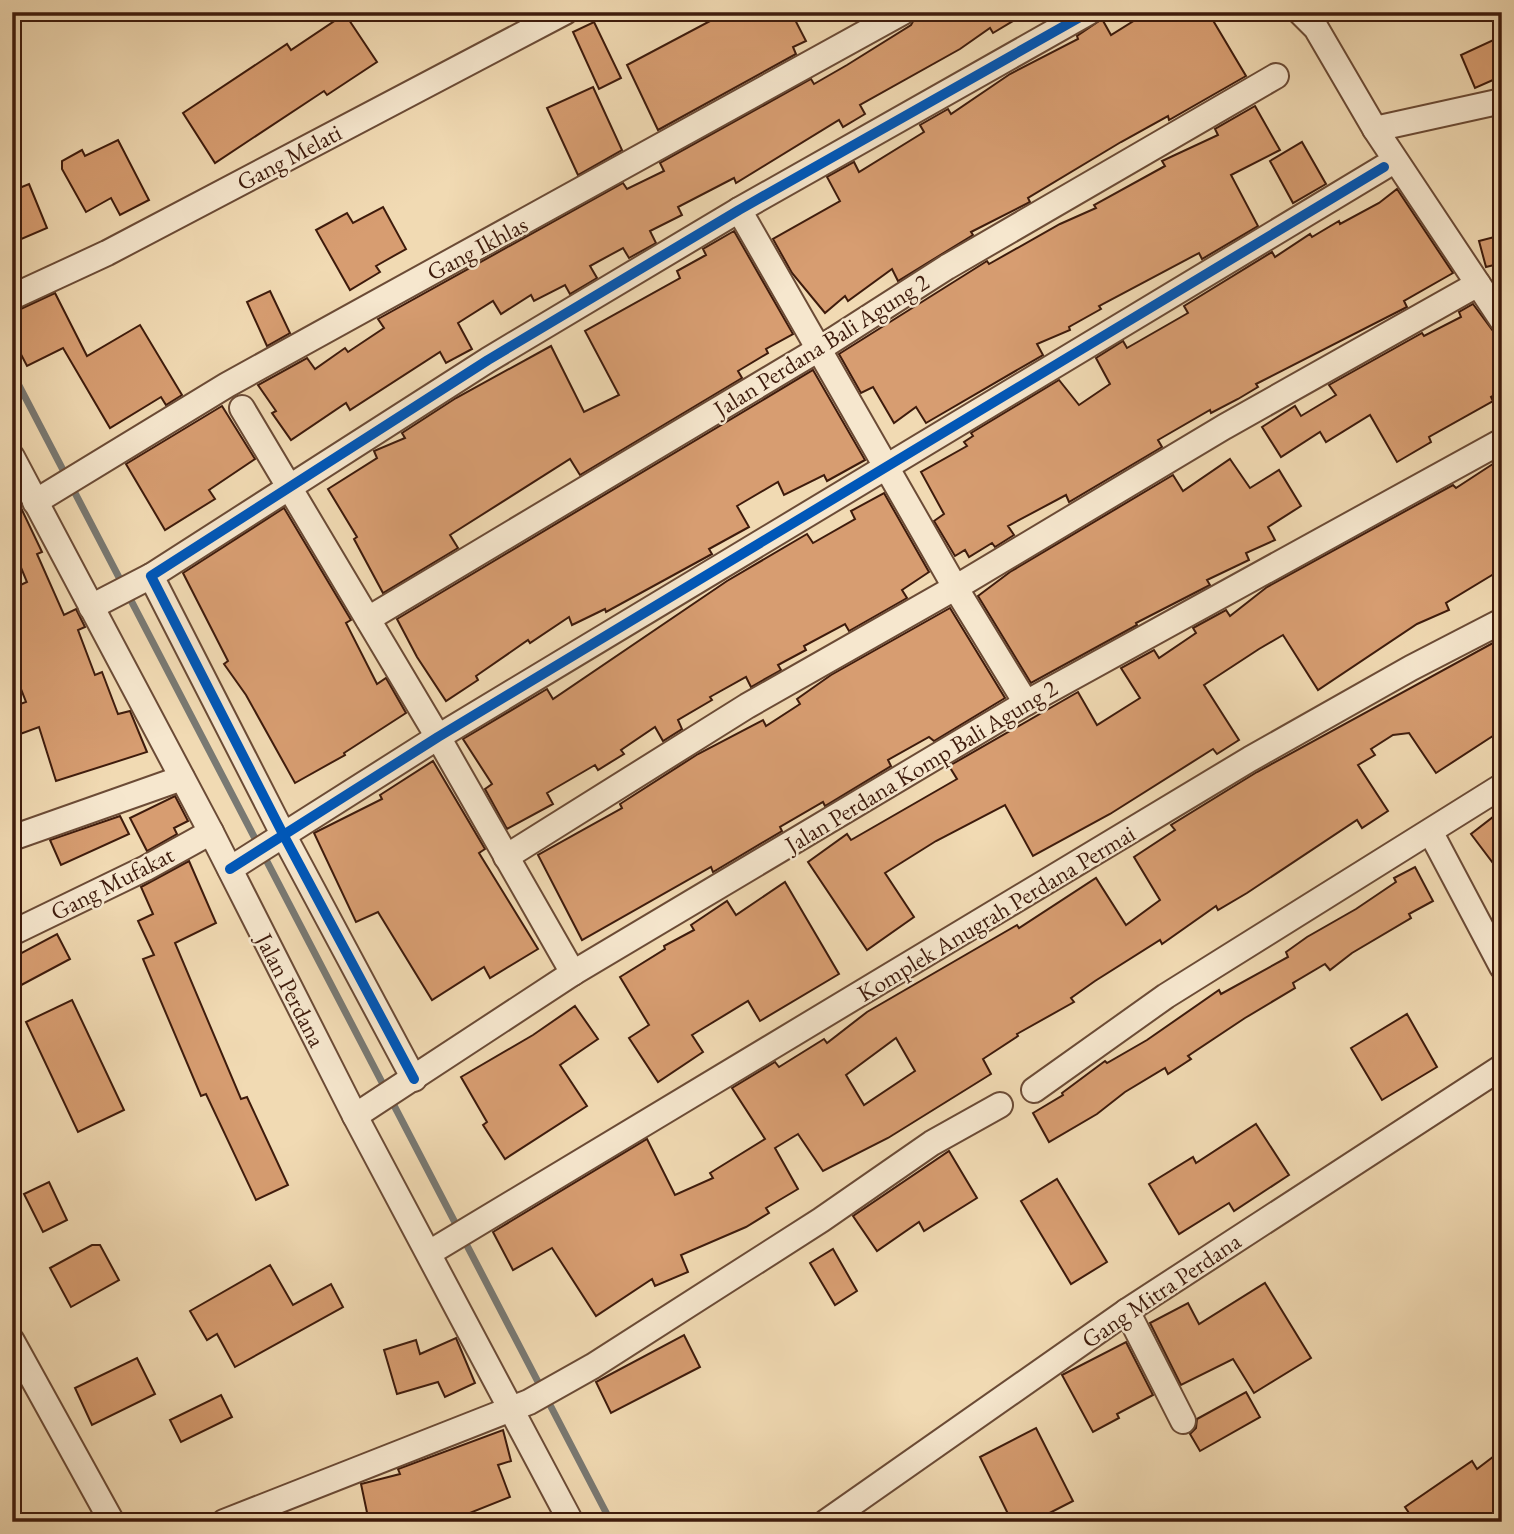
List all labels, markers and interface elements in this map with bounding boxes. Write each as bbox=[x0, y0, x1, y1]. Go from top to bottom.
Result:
street label: Gang Melati bbox=[231, 116, 347, 198]
street label: Gang Ikhlas bbox=[421, 209, 533, 287]
street label: Jalan Perdana Bali Agung 2 bbox=[706, 266, 935, 425]
street label: Jalan Perdana Komp Bali Agung 2 bbox=[778, 672, 1063, 861]
street label: Komplek Anugrah Perdana Permai bbox=[851, 817, 1141, 1008]
street label: Gang Mufakat bbox=[45, 839, 179, 927]
street label: Jalan Perdana bbox=[248, 926, 333, 1053]
street label: Gang Mitra Perdana bbox=[1075, 1225, 1247, 1355]

